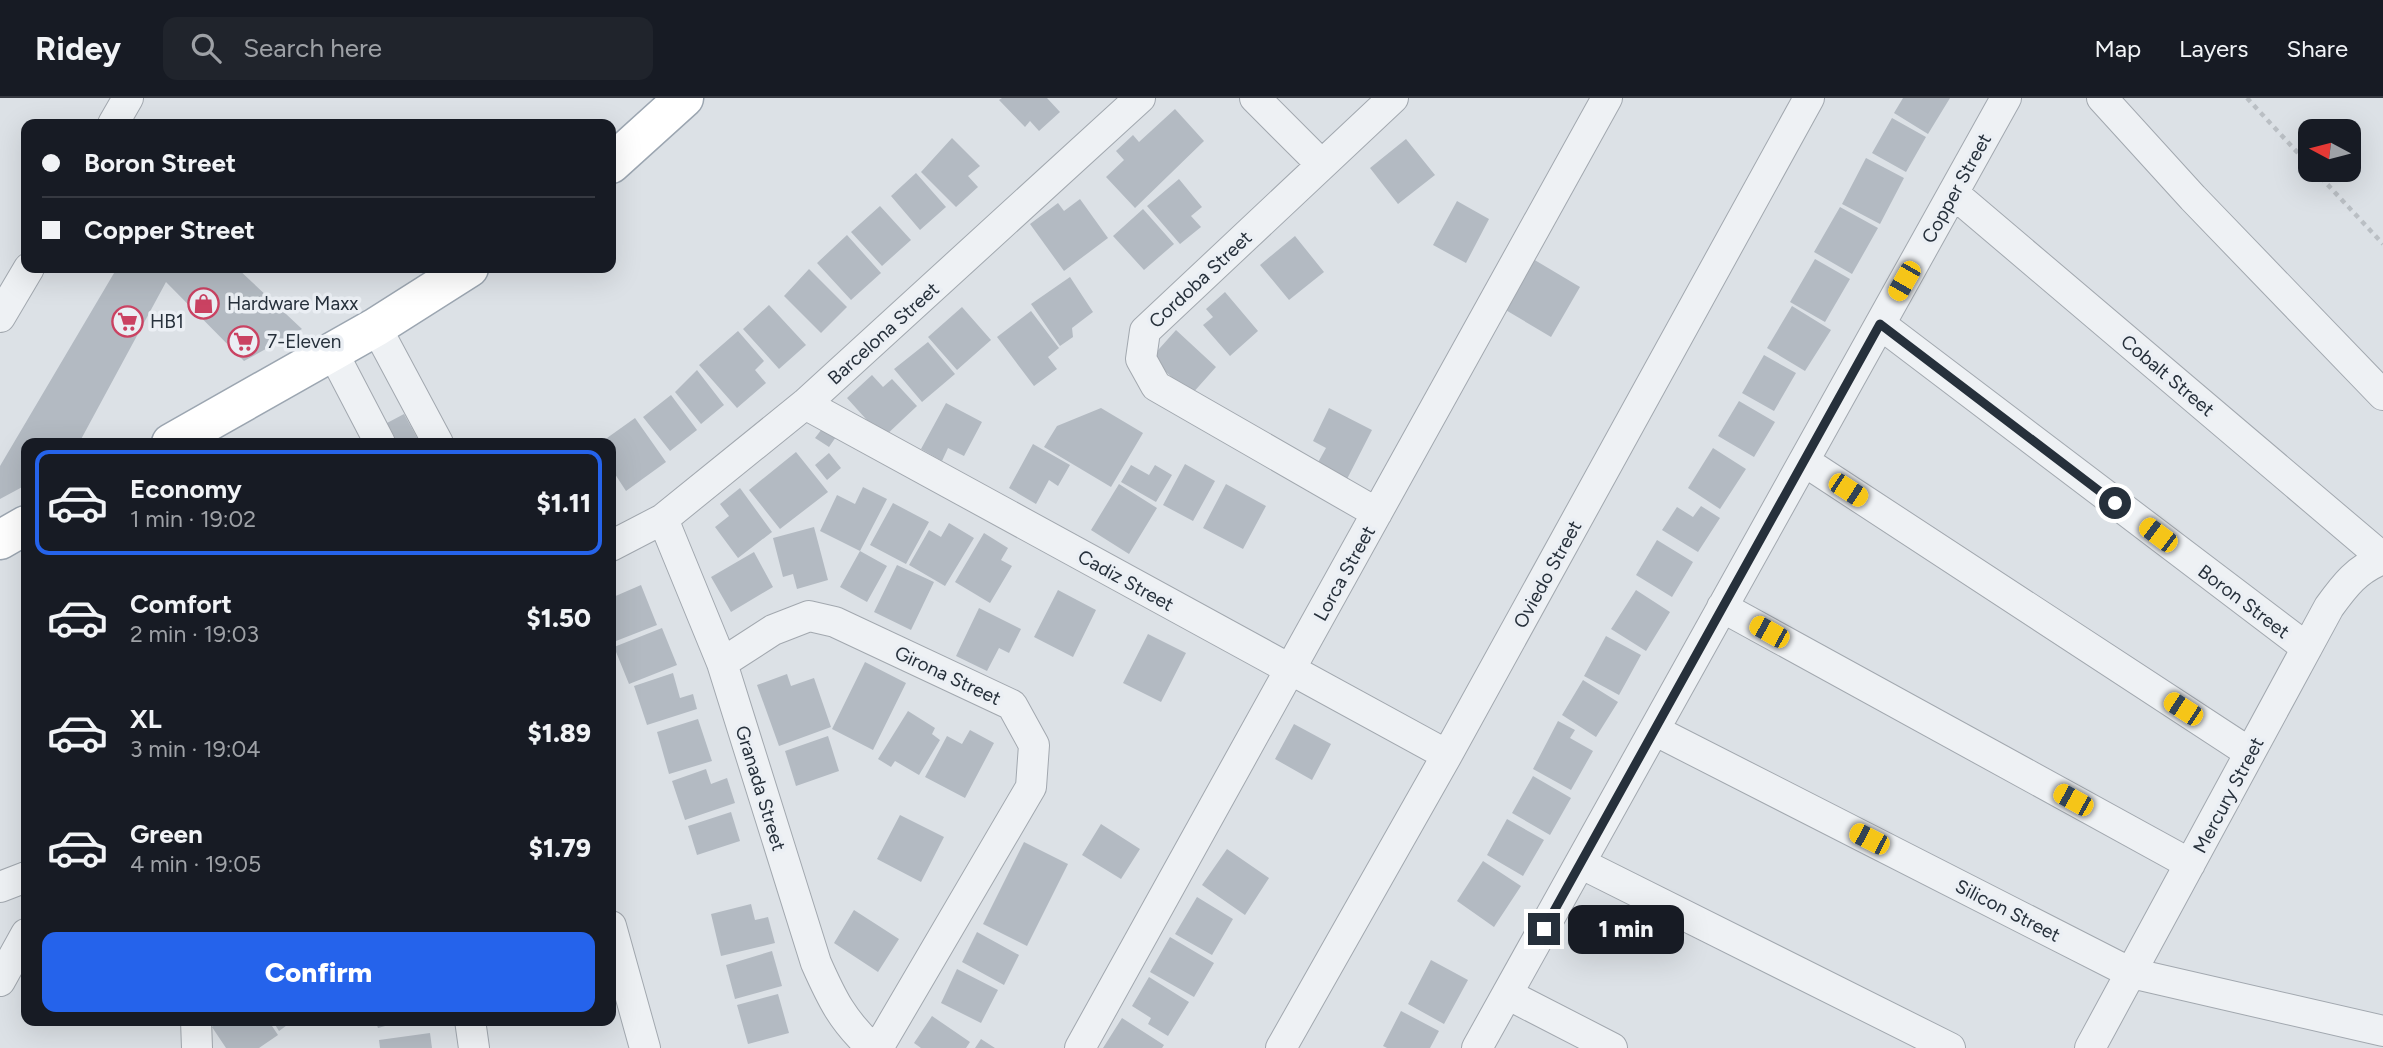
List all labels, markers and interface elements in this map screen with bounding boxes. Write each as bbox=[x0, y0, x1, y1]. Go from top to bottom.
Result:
search box bbox=[163, 17, 653, 80]
text: Ridey bbox=[35, 29, 121, 68]
icon: search bbox=[187, 29, 225, 67]
text: Search here bbox=[243, 32, 382, 64]
text: Map bbox=[2094, 34, 2141, 63]
text: Layers bbox=[2179, 34, 2248, 63]
text: Share bbox=[2286, 34, 2348, 63]
north arrow bbox=[2298, 119, 2361, 182]
map controls bbox=[2298, 119, 2361, 182]
street label: Copper Street bbox=[1917, 129, 1996, 247]
text: Boron Street bbox=[84, 147, 236, 179]
text: Copper Street bbox=[84, 214, 255, 246]
street label: Cordoba Street bbox=[1144, 226, 1256, 333]
car bbox=[1885, 258, 1924, 304]
street label: Barcelona Street bbox=[823, 277, 944, 389]
shop icon: Hardware Maxx bbox=[187, 286, 221, 320]
place label: Hardware Maxx bbox=[227, 292, 358, 315]
supermarket icon: HB1 bbox=[110, 304, 144, 338]
place label: HB1 bbox=[150, 310, 184, 333]
supermarket icon: 7-Eleven bbox=[227, 324, 261, 358]
place label: 7-Eleven bbox=[267, 330, 341, 353]
street label: Cobalt Street bbox=[2116, 330, 2219, 421]
car bbox=[1825, 470, 1872, 510]
icon: car bbox=[46, 471, 109, 534]
text: Economy bbox=[130, 473, 242, 505]
text: $1.11 bbox=[537, 487, 591, 519]
route start bbox=[2099, 487, 2131, 519]
text: 1 min · 19:02 bbox=[130, 505, 256, 533]
car bbox=[2135, 514, 2182, 556]
street label: Oviedo Street bbox=[1508, 516, 1586, 632]
street label: Lorca Street bbox=[1309, 522, 1380, 625]
street label: Cadiz Street bbox=[1074, 545, 1178, 616]
street label: Boron Street bbox=[2193, 560, 2294, 643]
icon: car bbox=[46, 586, 109, 649]
text: Comfort bbox=[130, 588, 232, 620]
text: $1.50 bbox=[527, 602, 591, 634]
car bbox=[1746, 613, 1793, 651]
text: 2 min · 19:03 bbox=[130, 620, 259, 648]
street label: Girona Street bbox=[891, 641, 1005, 710]
car bbox=[2160, 689, 2207, 729]
icon: car bbox=[46, 701, 109, 764]
text: XL bbox=[130, 703, 162, 735]
text: $1.89 bbox=[528, 717, 591, 749]
street label: Granada Street bbox=[731, 723, 790, 853]
street label: Mercury Street bbox=[2188, 733, 2269, 857]
text: 3 min · 19:04 bbox=[130, 735, 261, 763]
car bbox=[2050, 781, 2097, 819]
icon: car bbox=[46, 816, 109, 879]
text: Green bbox=[130, 818, 203, 850]
car bbox=[1846, 820, 1893, 858]
text: $1.79 bbox=[529, 832, 591, 864]
text: 4 min · 19:05 bbox=[130, 850, 261, 878]
street label: Silicon Street bbox=[1952, 874, 2064, 947]
callout: 1 min bbox=[1568, 904, 1684, 954]
route end bbox=[1528, 913, 1560, 945]
text: 1 min bbox=[1599, 915, 1653, 943]
button: Confirm bbox=[42, 932, 595, 1012]

